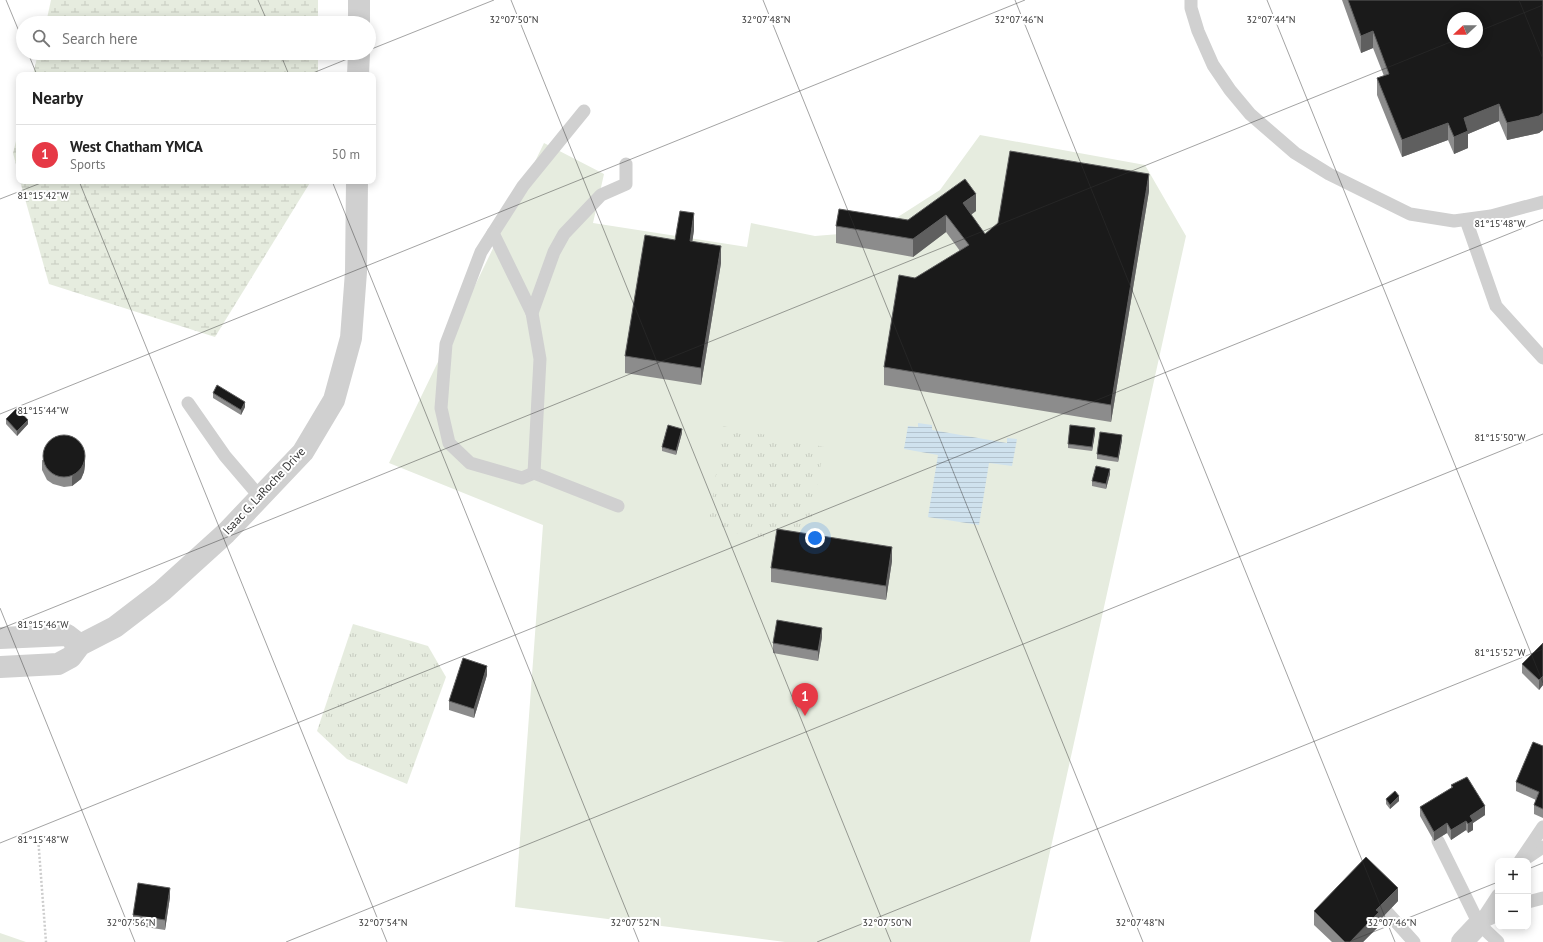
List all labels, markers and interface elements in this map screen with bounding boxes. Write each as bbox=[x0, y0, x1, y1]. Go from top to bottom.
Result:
north arrow bbox=[1447, 12, 1483, 48]
text: 32°07'50"N bbox=[489, 13, 539, 26]
text: 32°07'48"N bbox=[741, 13, 791, 26]
text: 32°07'46"N bbox=[994, 13, 1044, 26]
text: 32°07'44"N bbox=[1246, 13, 1296, 26]
search box bbox=[16, 16, 376, 60]
icon: search bbox=[30, 27, 52, 49]
text: Search here bbox=[62, 29, 138, 48]
text: Nearby bbox=[32, 87, 83, 109]
text: West Chatham YMCA bbox=[70, 137, 203, 156]
text: 1 bbox=[41, 146, 49, 163]
text: 50 m bbox=[332, 146, 360, 163]
text: Sports bbox=[70, 156, 106, 173]
text: 81°15'42"W bbox=[17, 189, 69, 202]
text: 81°15'48"W bbox=[1474, 217, 1526, 230]
text: 81°15'44"W bbox=[17, 404, 69, 417]
text: 81°15'50"W bbox=[1474, 431, 1526, 444]
street label: Isaac G. LaRoche Drive bbox=[219, 444, 308, 537]
your location bbox=[805, 528, 825, 548]
text: 81°15'46"W bbox=[17, 618, 69, 631]
text: 81°15'52"W bbox=[1474, 646, 1526, 659]
pin: 1 bbox=[792, 683, 818, 716]
text: 81°15'48"W bbox=[17, 833, 69, 846]
map controls bbox=[1495, 858, 1531, 930]
button: + bbox=[1495, 858, 1531, 894]
button: − bbox=[1495, 894, 1531, 930]
text: 32°07'56"N bbox=[106, 916, 156, 929]
text: 32°07'54"N bbox=[358, 916, 408, 929]
text: 32°07'52"N bbox=[610, 916, 660, 929]
text: 32°07'50"N bbox=[862, 916, 912, 929]
text: 32°07'48"N bbox=[1115, 916, 1165, 929]
text: 32°07'46"N bbox=[1367, 916, 1417, 929]

